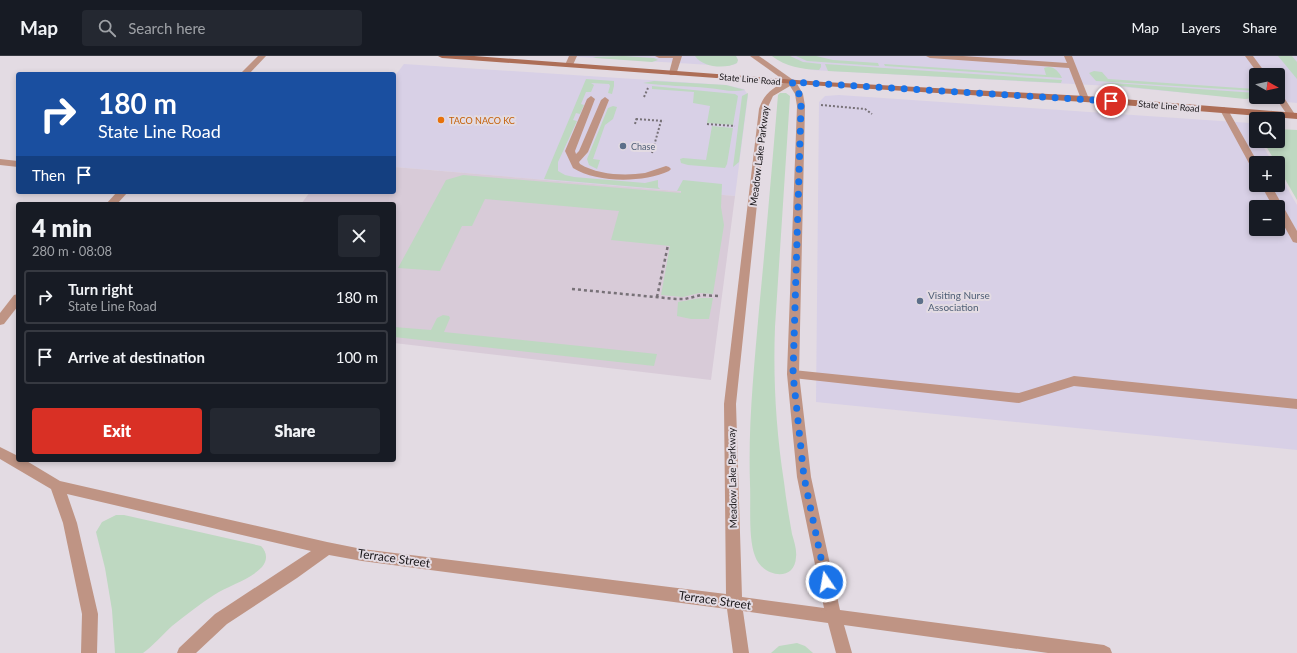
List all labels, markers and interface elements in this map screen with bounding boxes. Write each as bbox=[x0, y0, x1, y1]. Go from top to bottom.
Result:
search box bbox=[82, 10, 362, 46]
text: Map bbox=[20, 16, 58, 39]
icon: search bbox=[96, 17, 118, 39]
text: Search here bbox=[128, 19, 206, 37]
text: Map bbox=[1131, 19, 1159, 36]
text: Layers bbox=[1181, 19, 1221, 36]
text: Share bbox=[1243, 19, 1277, 36]
north arrow bbox=[1249, 68, 1285, 104]
map controls bbox=[1249, 68, 1285, 236]
street label: State Line Road bbox=[719, 71, 781, 87]
pin bbox=[1094, 84, 1128, 118]
text: 180 m bbox=[98, 86, 177, 120]
icon: right bbox=[32, 88, 84, 140]
icon: arrive bbox=[1100, 90, 1122, 112]
street label: State Line Road bbox=[1138, 98, 1200, 114]
street label: Meadow Lake Parkway bbox=[747, 104, 771, 207]
button: search bbox=[1249, 112, 1285, 148]
marker: TACO NACO KC bbox=[436, 115, 446, 125]
place label: TACO NACO KC bbox=[449, 115, 515, 126]
text: State Line Road bbox=[98, 120, 221, 142]
marker: Chase bbox=[618, 141, 628, 151]
place label: Chase bbox=[631, 141, 655, 152]
button: + bbox=[1249, 156, 1285, 192]
icon: arrive bbox=[73, 164, 95, 186]
text: Then bbox=[32, 166, 65, 184]
button: − bbox=[1249, 200, 1285, 236]
text: 4 min bbox=[32, 213, 92, 242]
button: close bbox=[338, 215, 380, 257]
text: 280 m · 08:08 bbox=[32, 243, 112, 259]
text: Turn right bbox=[68, 280, 133, 298]
icon: right bbox=[34, 286, 56, 308]
text: 180 m bbox=[336, 288, 378, 306]
place label: Visiting Nurse Association bbox=[928, 289, 990, 313]
marker: Visiting Nurse Association bbox=[915, 296, 925, 306]
text: State Line Road bbox=[68, 298, 157, 314]
icon: arrive bbox=[34, 346, 56, 368]
text: Arrive at destination bbox=[68, 348, 205, 366]
text: 100 m bbox=[336, 348, 378, 366]
button: Exit bbox=[32, 408, 202, 454]
button: Share bbox=[210, 408, 380, 454]
street label: Meadow Lake Parkway bbox=[725, 427, 739, 529]
street label: Terrace Street bbox=[357, 545, 432, 571]
position arrow bbox=[805, 561, 847, 603]
street label: Terrace Street bbox=[678, 587, 753, 613]

